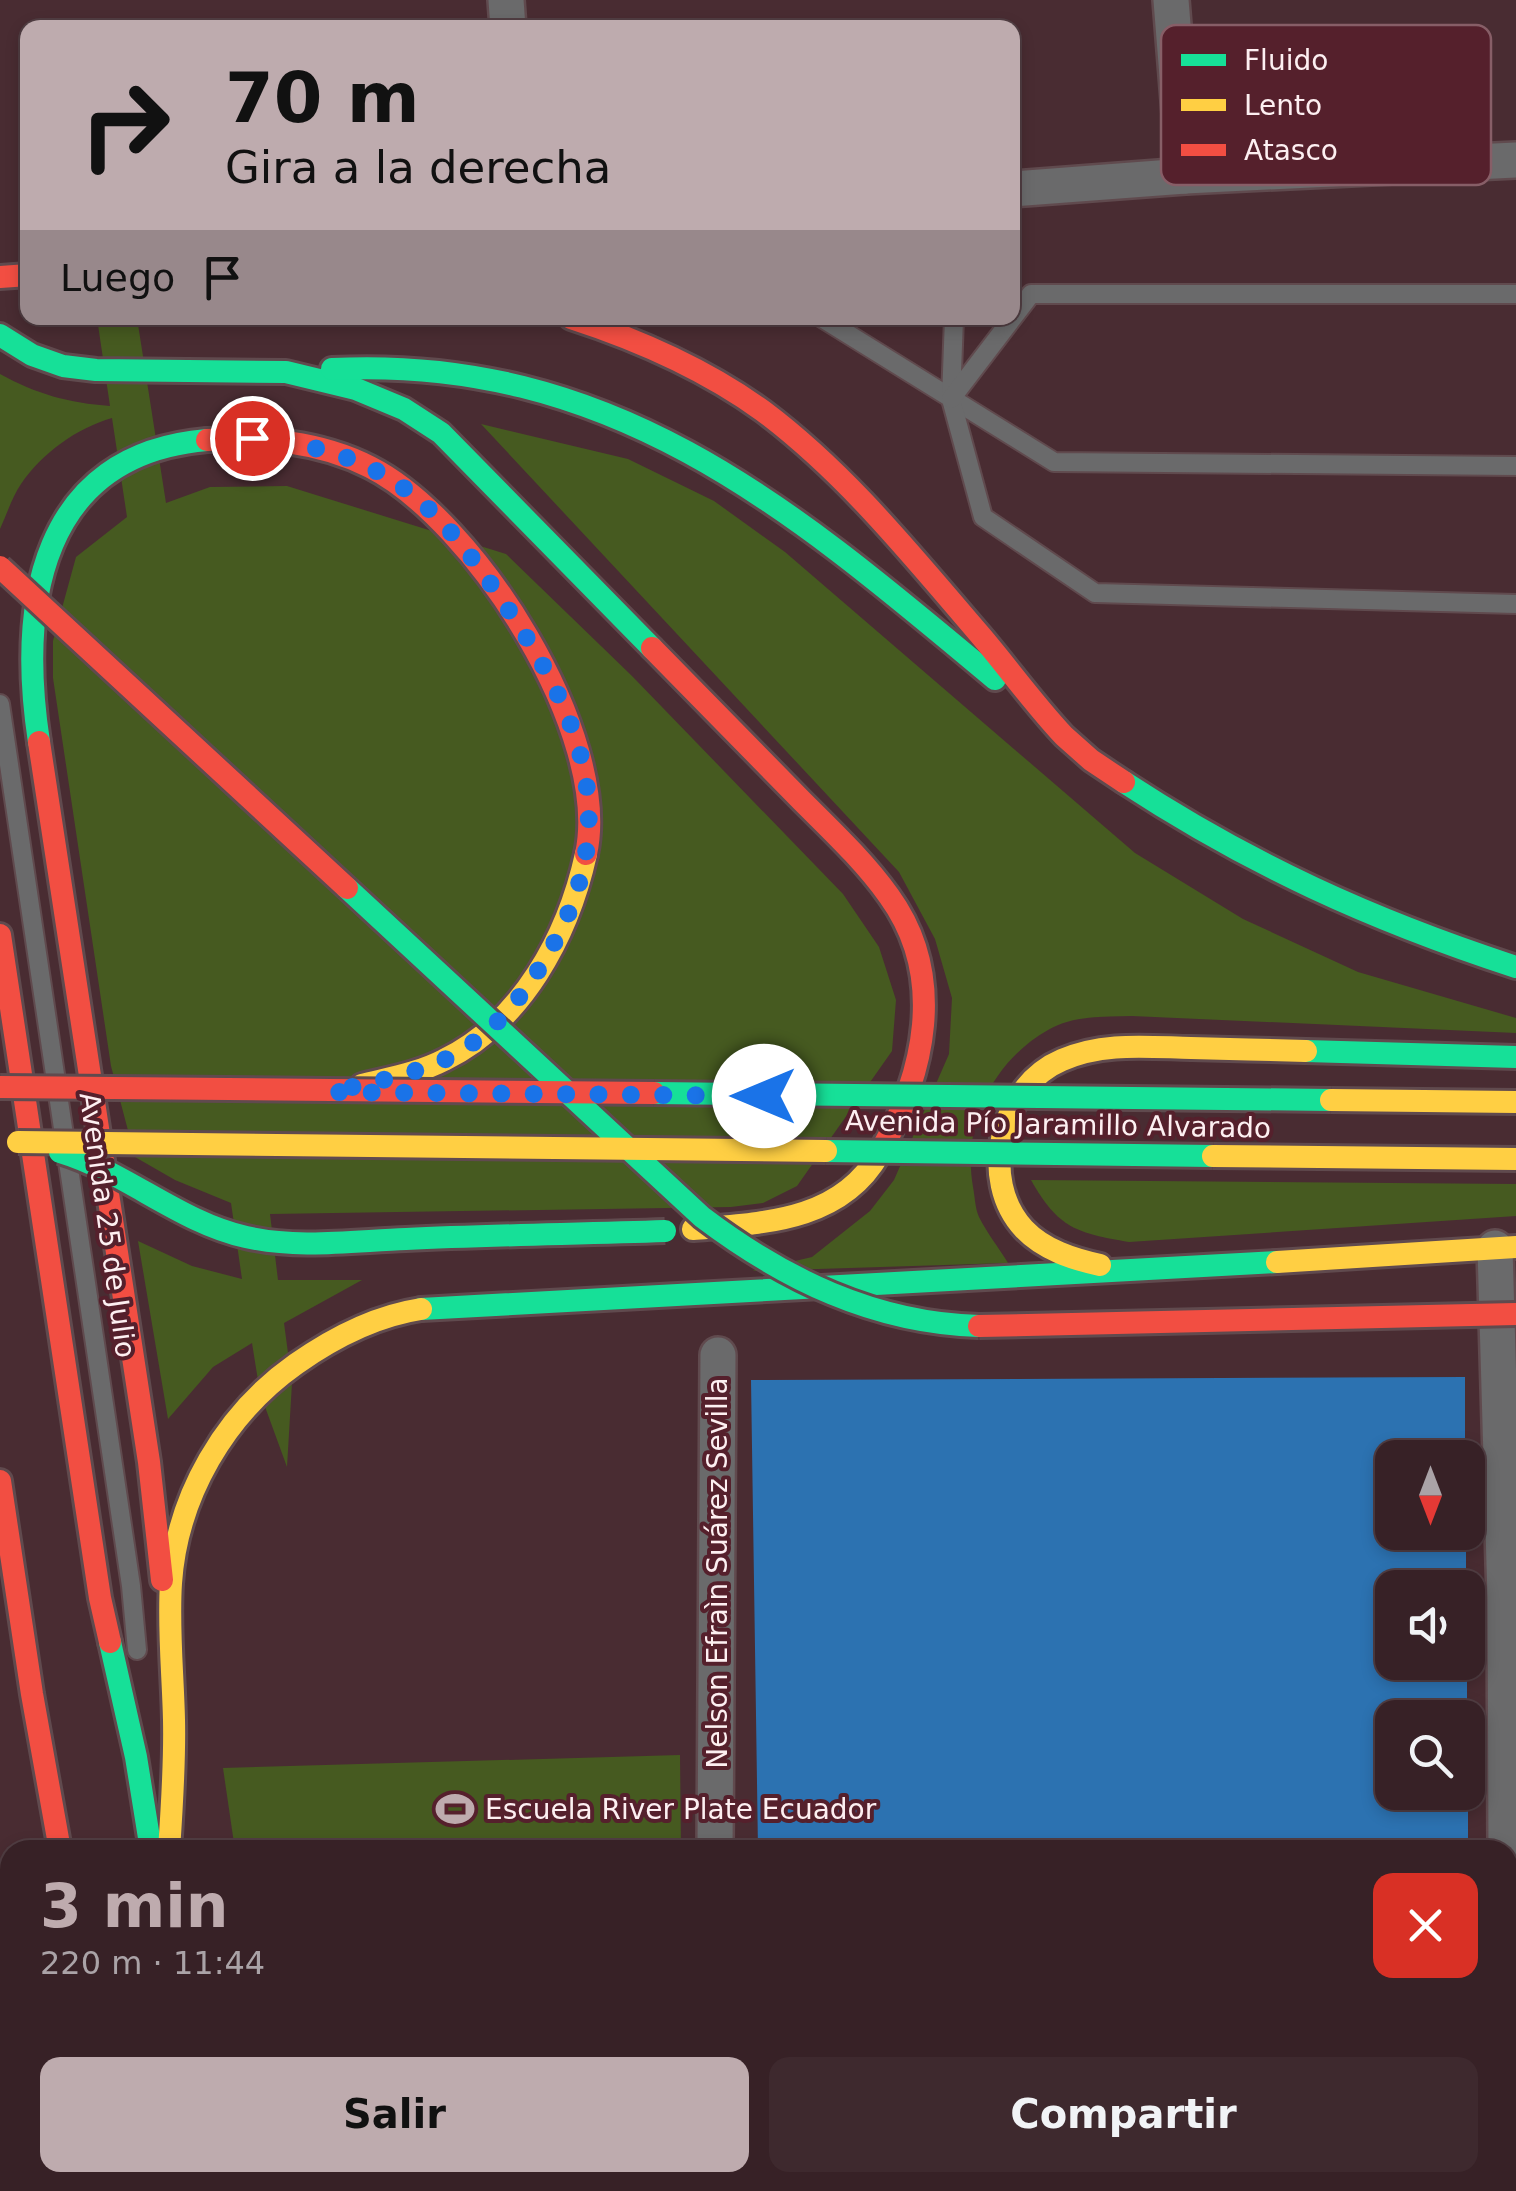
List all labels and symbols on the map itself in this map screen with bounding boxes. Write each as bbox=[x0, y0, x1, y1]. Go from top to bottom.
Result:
legend bbox=[1161, 25, 1491, 185]
text: Fluido bbox=[1244, 44, 1328, 77]
text: Lento bbox=[1244, 89, 1322, 122]
text: Atasco bbox=[1244, 134, 1338, 167]
pin bbox=[210, 396, 295, 481]
position arrow bbox=[712, 1044, 816, 1148]
street label: Avenida 25 de Julio bbox=[73, 1090, 142, 1360]
street label: Avenida Pío Jaramillo Alvarado bbox=[845, 1104, 1271, 1145]
street label: Nelson Efraìn Suárez Sevilla bbox=[701, 1377, 734, 1769]
north arrow bbox=[1375, 1440, 1485, 1550]
sports icon: Escuela River Plate Ecuador bbox=[434, 1788, 476, 1830]
place label: Escuela River Plate Ecuador bbox=[485, 1793, 877, 1826]

